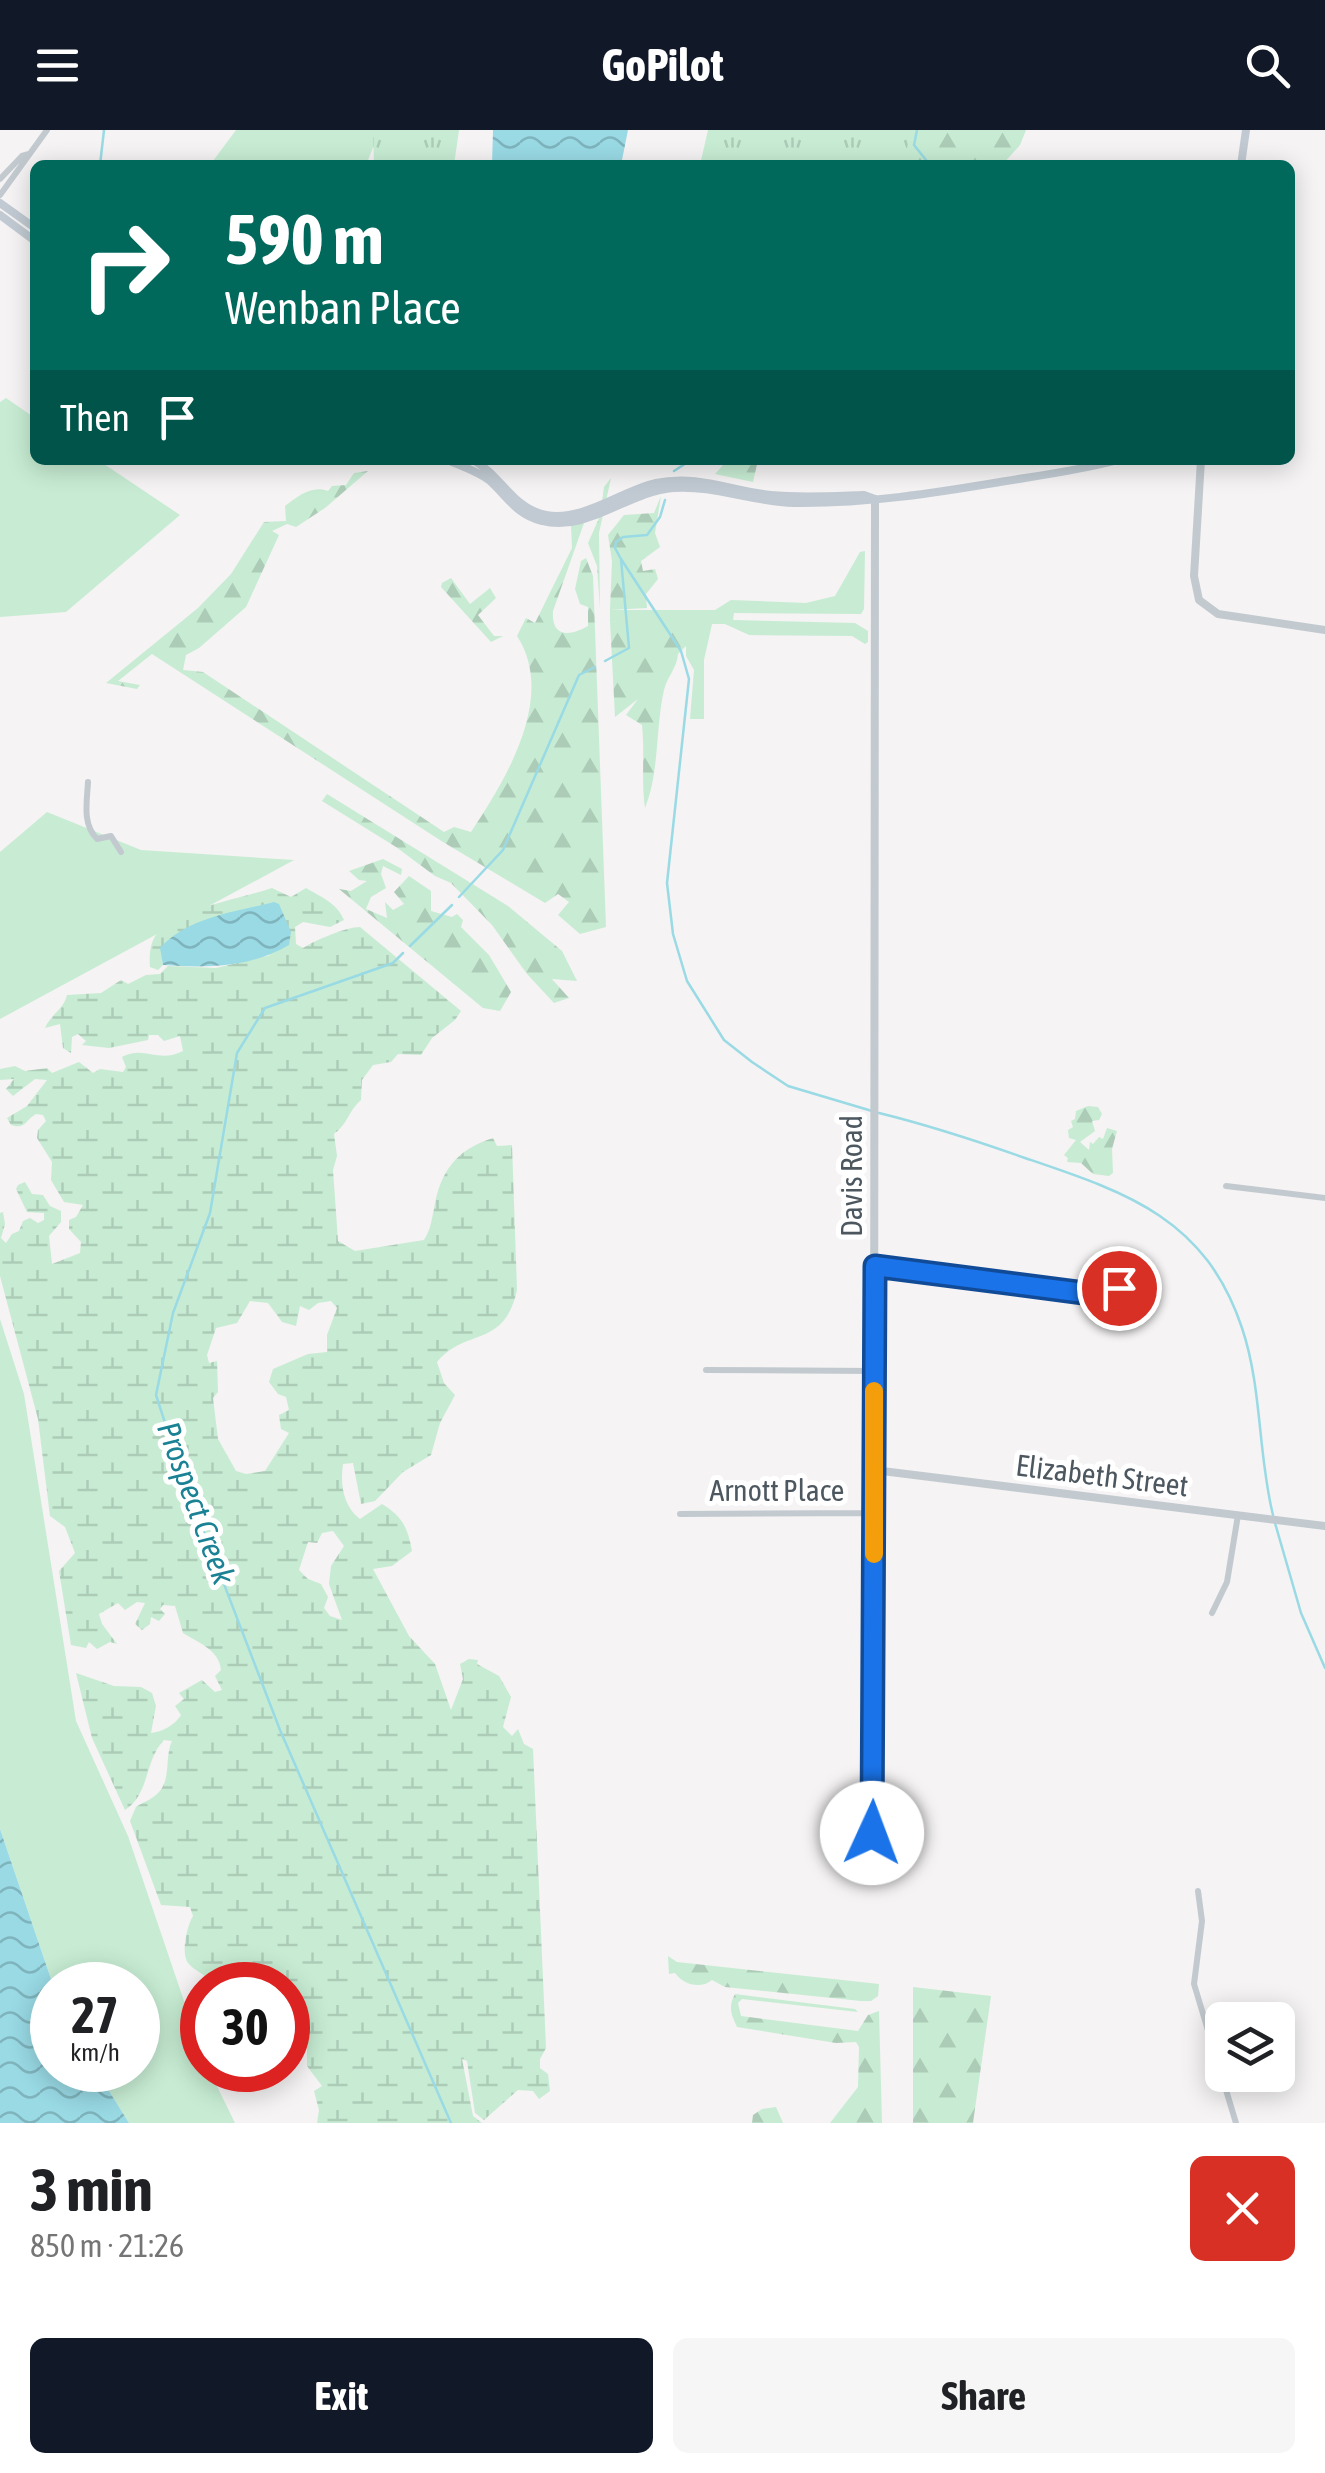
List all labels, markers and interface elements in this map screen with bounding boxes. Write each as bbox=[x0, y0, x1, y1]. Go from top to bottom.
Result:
icon: menu bbox=[30, 38, 85, 93]
icon: search bbox=[1240, 38, 1295, 93]
text: GoPilot bbox=[601, 39, 724, 91]
text: 590 m bbox=[225, 199, 384, 279]
icon: right bbox=[60, 200, 190, 330]
text: Wenban Place bbox=[225, 282, 461, 334]
icon: arrive bbox=[150, 390, 205, 445]
text: Then bbox=[60, 396, 130, 439]
street label: Davis Road bbox=[834, 1115, 868, 1237]
pin bbox=[1077, 1246, 1162, 1331]
icon: arrive bbox=[1092, 1261, 1147, 1316]
water label: Prospect Creek bbox=[150, 1416, 243, 1590]
street label: Elizabeth Street bbox=[1014, 1448, 1190, 1502]
street label: Arnott Place bbox=[710, 1473, 844, 1507]
position arrow bbox=[820, 1781, 924, 1885]
speed limit sign: 30 bbox=[180, 1962, 310, 2092]
text: 27 bbox=[71, 1986, 118, 2044]
map controls bbox=[1205, 2002, 1295, 2092]
button: layers bbox=[1205, 2002, 1295, 2092]
text: km/h bbox=[70, 2038, 120, 2066]
text: 3 min bbox=[30, 2155, 153, 2224]
button: close bbox=[1190, 2156, 1295, 2261]
text: 850 m · 21:26 bbox=[30, 2227, 184, 2264]
button: Exit bbox=[30, 2338, 653, 2453]
button: Share bbox=[673, 2338, 1295, 2453]

